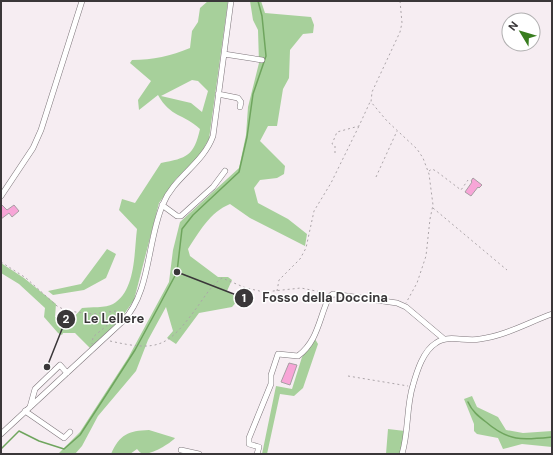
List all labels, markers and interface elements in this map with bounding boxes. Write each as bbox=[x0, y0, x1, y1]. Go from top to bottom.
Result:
north arrow bbox=[501, 12, 541, 52]
text: N bbox=[505, 18, 521, 33]
callout: Fosso della Doccina bbox=[234, 285, 395, 310]
text: Fosso della Doccina bbox=[262, 289, 388, 306]
text: 1 bbox=[242, 290, 246, 306]
callout: Le Lellere bbox=[56, 306, 152, 331]
text: Le Lellere bbox=[84, 310, 144, 327]
text: 2 bbox=[63, 311, 70, 327]

